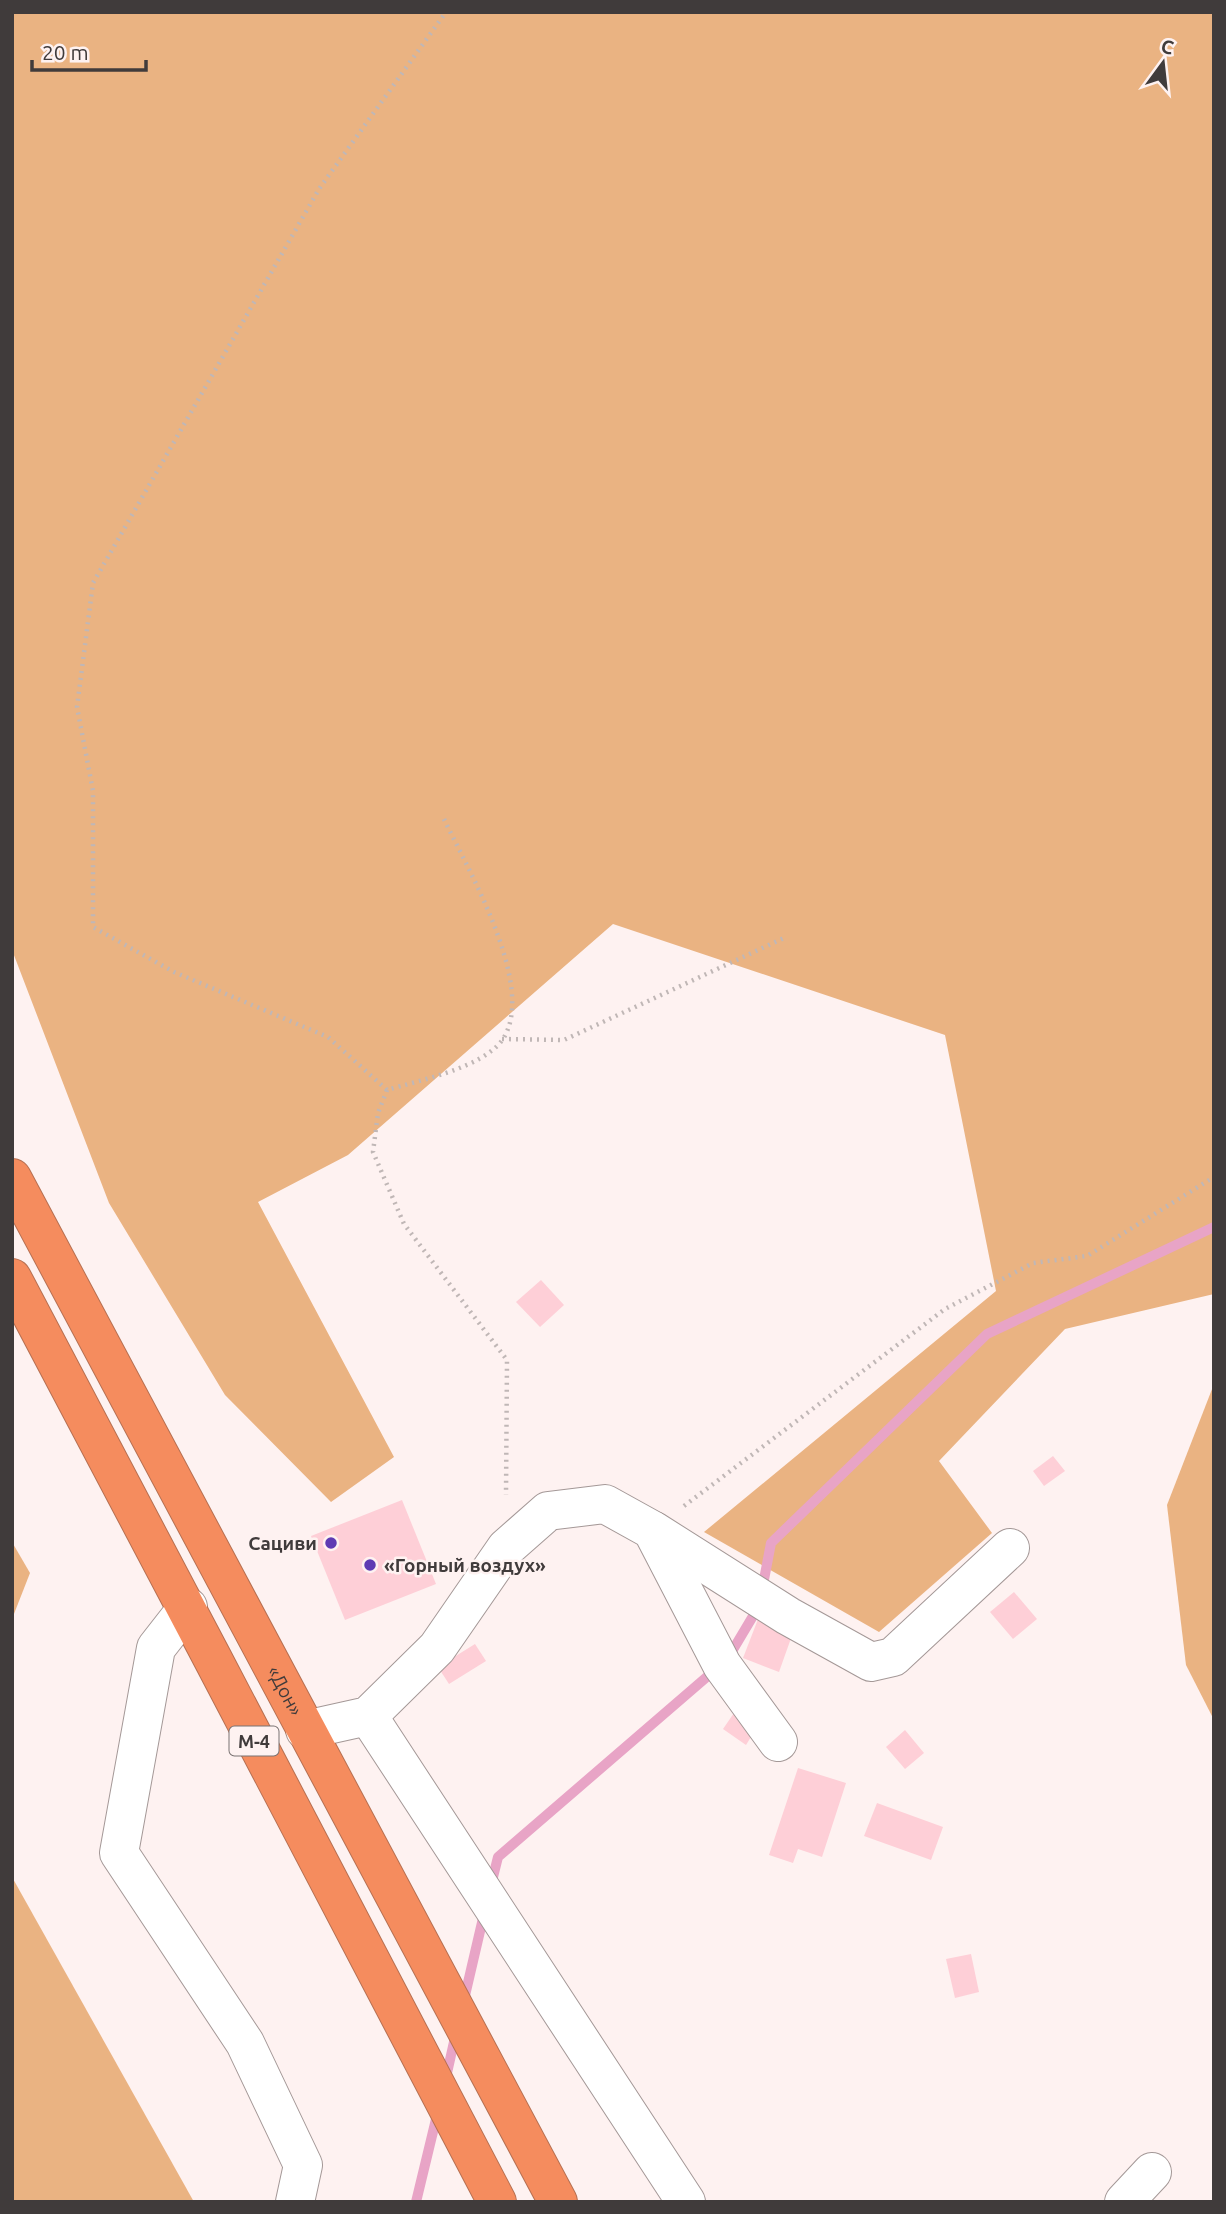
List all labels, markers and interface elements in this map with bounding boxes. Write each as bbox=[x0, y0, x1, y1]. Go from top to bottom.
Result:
scale bar bbox=[32, 28, 145, 72]
north arrow bbox=[1128, 28, 1198, 98]
text: С bbox=[1159, 34, 1176, 59]
text: 20 m bbox=[42, 40, 89, 64]
place label: Сациви bbox=[248, 1532, 317, 1554]
marker: Сациви bbox=[323, 1535, 339, 1551]
place label: «Горный воздух» bbox=[384, 1554, 546, 1576]
marker: «Горный воздух» bbox=[362, 1557, 378, 1573]
street label: «Дон» bbox=[263, 1662, 308, 1719]
road number: М-4 bbox=[230, 1726, 278, 1756]

